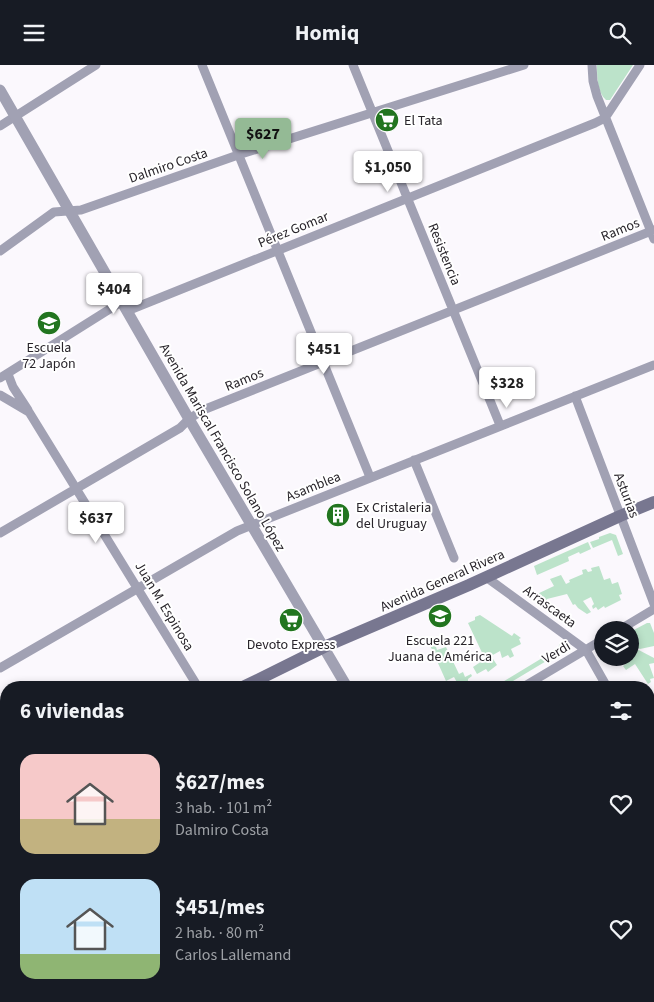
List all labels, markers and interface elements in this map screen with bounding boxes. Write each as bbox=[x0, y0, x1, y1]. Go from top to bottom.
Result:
text: Homiq bbox=[295, 17, 359, 49]
icon: menu bbox=[20, 19, 48, 47]
icon: search bbox=[606, 19, 634, 47]
supermarket icon: El Tata bbox=[374, 107, 400, 133]
place label: El Tata bbox=[404, 111, 443, 131]
pin: $627 bbox=[233, 117, 293, 160]
text: $627 bbox=[246, 123, 280, 145]
street label: Dalmiro Costa bbox=[126, 143, 210, 189]
pin: $1,050 bbox=[347, 151, 429, 193]
text: $1,050 bbox=[364, 156, 412, 178]
street label: Pérez Gomar bbox=[255, 207, 332, 253]
street label: Ramos bbox=[598, 213, 643, 247]
street label: Resistencia bbox=[422, 220, 466, 289]
pin: $404 bbox=[84, 273, 144, 315]
text: $404 bbox=[97, 278, 131, 300]
school or university icon: Escuela 72 Japón bbox=[36, 310, 62, 336]
pin: $451 bbox=[294, 333, 354, 375]
place label: Escuela 72 Japón bbox=[22, 338, 76, 374]
text: $451 bbox=[307, 338, 341, 360]
street label: Avenida Mariscal Francisco Solano López bbox=[154, 340, 290, 555]
street label: Ramos bbox=[222, 363, 267, 397]
pin: $328 bbox=[477, 367, 537, 409]
text: $328 bbox=[490, 372, 524, 394]
street label: Asamblea bbox=[283, 467, 344, 507]
street label: Asturias bbox=[608, 470, 644, 521]
place label: Ex Cristaleria del Uruguay bbox=[356, 498, 431, 534]
pin: $637 bbox=[66, 501, 126, 544]
building icon: Ex Cristaleria del Uruguay bbox=[325, 502, 351, 528]
text: $637 bbox=[79, 507, 113, 529]
street label: Avenida General Rivera bbox=[377, 544, 508, 617]
street label: Juan M. Espinosa bbox=[130, 558, 199, 655]
street label: Arrascaeta bbox=[519, 581, 580, 633]
school or university icon: Escuela 221 Juana de América bbox=[427, 603, 453, 629]
supermarket icon: Devoto Express bbox=[278, 607, 304, 633]
map controls bbox=[594, 621, 639, 666]
button: layers bbox=[594, 621, 639, 666]
place label: Escuela 221 Juana de América bbox=[388, 631, 492, 667]
place label: Devoto Express bbox=[247, 635, 335, 655]
street label: Verdi bbox=[539, 637, 574, 669]
text: 6 viviendas bbox=[20, 696, 124, 726]
icon: filters bbox=[607, 697, 635, 725]
text: $627/mes bbox=[175, 767, 265, 797]
icon: home bbox=[60, 774, 120, 834]
icon: heart bbox=[607, 790, 635, 818]
text: 3 hab. · 101 m² bbox=[175, 797, 272, 819]
text: Dalmiro Costa bbox=[175, 819, 269, 841]
text: $451/mes bbox=[175, 892, 265, 922]
icon: home bbox=[60, 899, 120, 959]
icon: heart bbox=[607, 915, 635, 943]
text: 2 hab. · 80 m² bbox=[175, 922, 264, 944]
text: Carlos Lallemand bbox=[175, 944, 291, 966]

